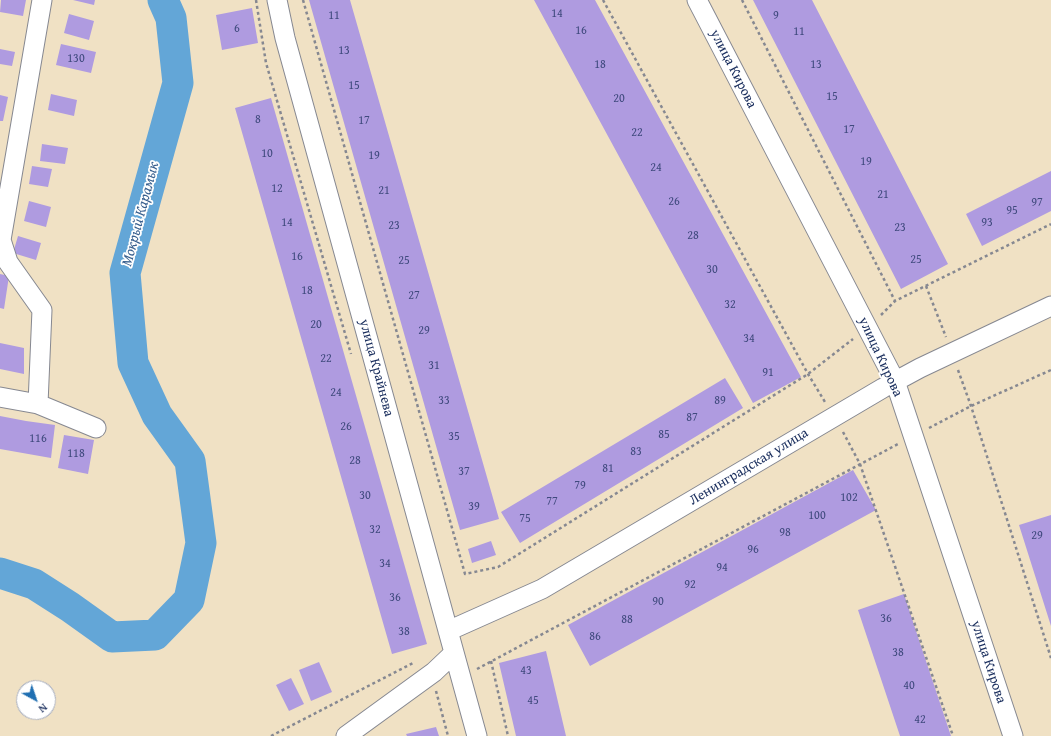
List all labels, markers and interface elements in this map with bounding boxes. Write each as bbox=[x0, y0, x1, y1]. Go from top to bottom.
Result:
house number: 14 bbox=[551, 7, 563, 21]
house number: 11 bbox=[328, 9, 340, 23]
house number: 9 bbox=[773, 9, 779, 23]
house number: 6 bbox=[234, 22, 240, 36]
house number: 16 bbox=[575, 24, 587, 38]
house number: 11 bbox=[793, 25, 805, 39]
street label: улица Кирова bbox=[706, 27, 760, 111]
house number: 13 bbox=[338, 44, 350, 58]
house number: 130 bbox=[67, 52, 85, 66]
house number: 18 bbox=[594, 58, 606, 72]
house number: 13 bbox=[810, 58, 822, 72]
house number: 15 bbox=[348, 79, 360, 93]
house number: 15 bbox=[826, 90, 838, 104]
house number: 20 bbox=[613, 92, 625, 106]
house number: 8 bbox=[255, 113, 261, 127]
house number: 17 bbox=[358, 114, 370, 128]
house number: 17 bbox=[843, 123, 855, 137]
house number: 22 bbox=[631, 126, 643, 140]
house number: 10 bbox=[261, 147, 273, 161]
house number: 19 bbox=[368, 149, 380, 163]
house number: 19 bbox=[860, 155, 872, 169]
water label: Мокрый Карамык bbox=[118, 160, 164, 268]
house number: 24 bbox=[650, 161, 662, 175]
house number: 12 bbox=[271, 182, 283, 196]
house number: 21 bbox=[378, 184, 390, 198]
house number: 21 bbox=[877, 188, 889, 202]
house number: 26 bbox=[668, 195, 680, 209]
house number: 97 bbox=[1031, 196, 1043, 210]
house number: 95 bbox=[1006, 204, 1018, 218]
house number: 14 bbox=[281, 216, 293, 230]
house number: 93 bbox=[981, 216, 993, 230]
house number: 23 bbox=[388, 219, 400, 233]
house number: 23 bbox=[894, 221, 906, 235]
house number: 28 bbox=[687, 229, 699, 243]
house number: 16 bbox=[291, 250, 303, 264]
house number: 25 bbox=[910, 253, 922, 267]
house number: 25 bbox=[398, 254, 410, 268]
house number: 30 bbox=[706, 263, 718, 277]
house number: 18 bbox=[301, 284, 313, 298]
house number: 27 bbox=[408, 289, 420, 303]
house number: 32 bbox=[724, 298, 736, 312]
street label: улица Кирова bbox=[854, 314, 906, 400]
street label: улица Крайнева bbox=[355, 317, 397, 419]
house number: 20 bbox=[310, 318, 322, 332]
house number: 29 bbox=[418, 324, 430, 338]
house number: 34 bbox=[743, 332, 755, 346]
house number: 22 bbox=[320, 352, 332, 366]
house number: 31 bbox=[428, 359, 440, 373]
house number: 91 bbox=[762, 366, 774, 380]
house number: 24 bbox=[330, 386, 342, 400]
house number: 33 bbox=[438, 394, 450, 408]
house number: 89 bbox=[714, 394, 726, 408]
house number: 87 bbox=[686, 411, 698, 425]
house number: 26 bbox=[340, 420, 352, 434]
street label: Ленинградская улица bbox=[686, 425, 812, 509]
house number: 85 bbox=[658, 428, 670, 442]
house number: 35 bbox=[448, 430, 460, 444]
house number: 116 bbox=[29, 432, 47, 446]
house number: 83 bbox=[630, 445, 642, 459]
house number: 118 bbox=[67, 447, 85, 461]
house number: 28 bbox=[349, 454, 361, 468]
house number: 81 bbox=[602, 462, 614, 476]
house number: 37 bbox=[458, 465, 470, 479]
house number: 79 bbox=[574, 479, 586, 493]
house number: 30 bbox=[359, 489, 371, 503]
house number: 102 bbox=[840, 491, 858, 505]
house number: 77 bbox=[546, 495, 558, 509]
house number: 39 bbox=[468, 500, 480, 514]
house number: 100 bbox=[808, 509, 826, 523]
house number: 75 bbox=[519, 512, 531, 526]
house number: 32 bbox=[369, 523, 381, 537]
house number: 98 bbox=[779, 526, 791, 540]
house number: 29 bbox=[1031, 529, 1043, 543]
house number: 96 bbox=[747, 543, 759, 557]
house number: 34 bbox=[379, 557, 391, 571]
house number: 94 bbox=[716, 561, 728, 575]
house number: 92 bbox=[684, 578, 696, 592]
house number: 36 bbox=[389, 591, 401, 605]
house number: 90 bbox=[652, 595, 664, 609]
house number: 36 bbox=[880, 612, 892, 626]
house number: 88 bbox=[621, 613, 633, 627]
street label: улица Кирова bbox=[967, 619, 1009, 705]
house number: 38 bbox=[398, 625, 410, 639]
house number: 86 bbox=[589, 630, 601, 644]
house number: 38 bbox=[892, 646, 904, 660]
house number: 43 bbox=[520, 664, 532, 678]
house number: 40 bbox=[903, 679, 915, 693]
north arrow bbox=[16, 680, 56, 720]
house number: 45 bbox=[527, 694, 539, 708]
text: N bbox=[35, 700, 51, 717]
house number: 42 bbox=[914, 713, 926, 727]

